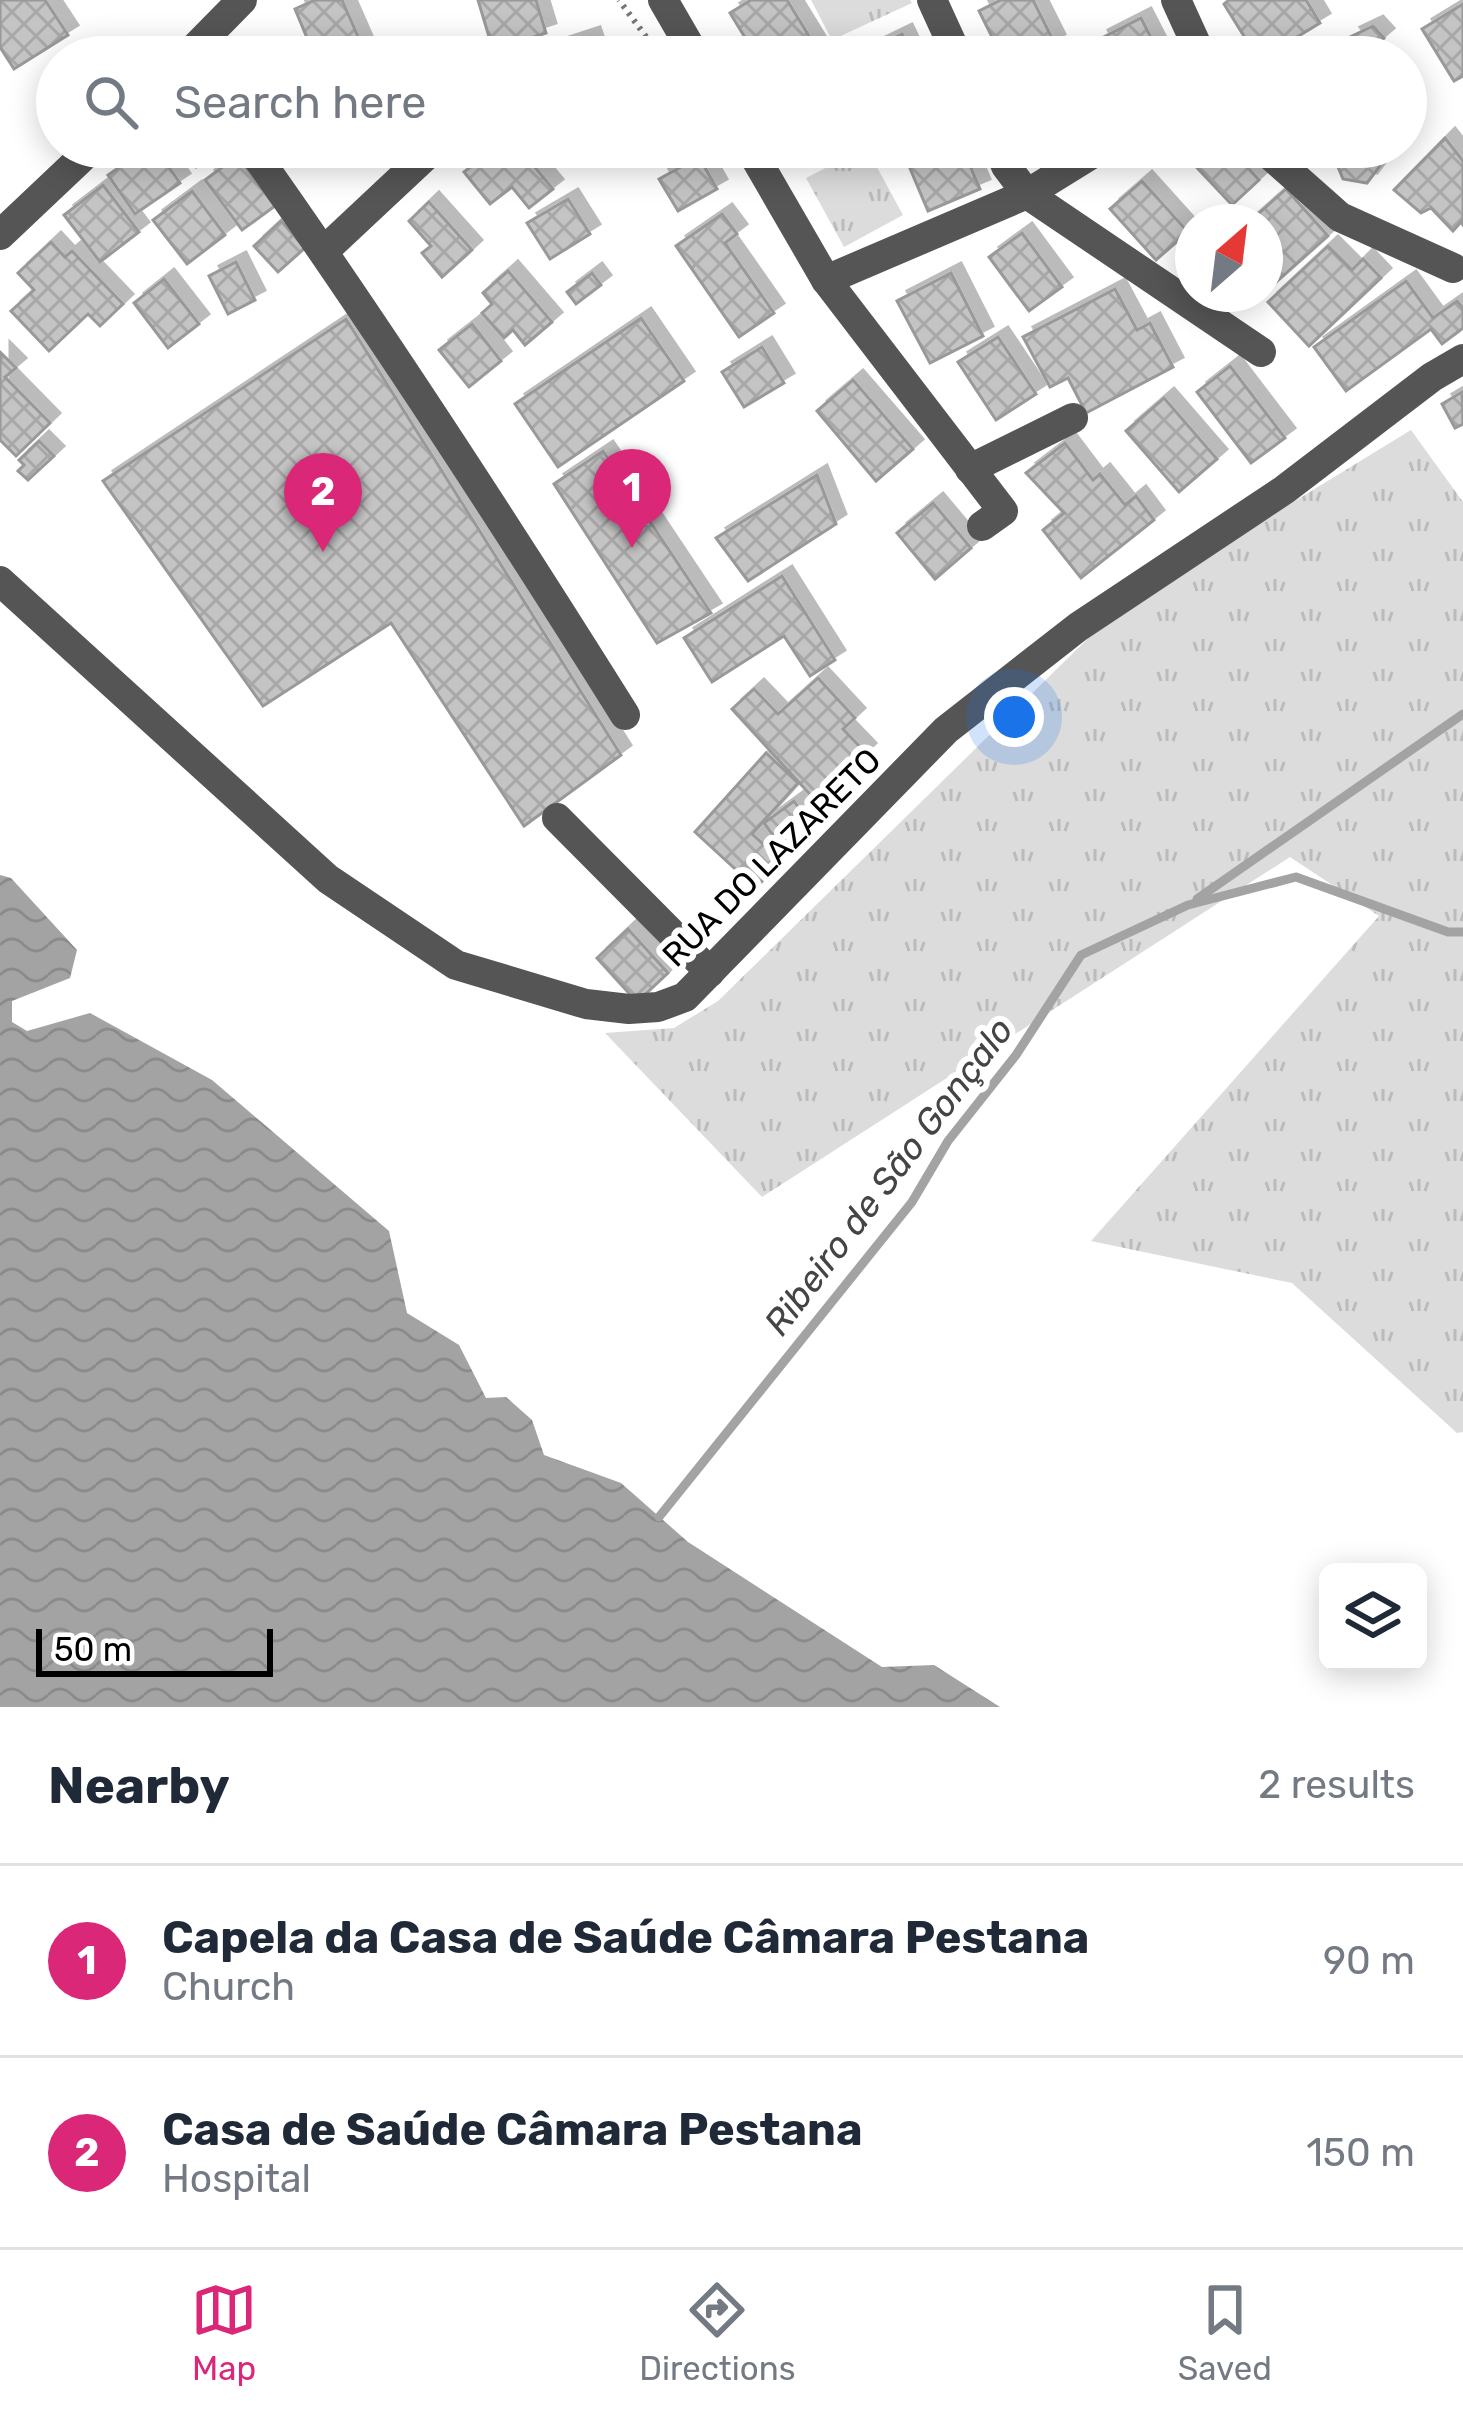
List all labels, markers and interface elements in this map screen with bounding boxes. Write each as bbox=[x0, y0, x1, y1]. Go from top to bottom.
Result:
search box bbox=[36, 36, 1427, 168]
icon: search bbox=[78, 69, 144, 135]
text: Search here bbox=[174, 76, 426, 129]
north arrow bbox=[1175, 204, 1283, 312]
pin: 1 bbox=[593, 449, 671, 548]
pin: 2 bbox=[284, 453, 362, 552]
your location bbox=[984, 687, 1044, 747]
street label: RUA DO LAZARETO bbox=[654, 740, 888, 974]
water label: Ribeiro de São Gonçalo bbox=[755, 1009, 1022, 1344]
map controls bbox=[1319, 1563, 1427, 1671]
button: layers bbox=[1319, 1563, 1427, 1671]
scale bar bbox=[36, 1623, 273, 1676]
text: 50 m bbox=[54, 1630, 132, 1669]
text: Nearby bbox=[48, 1755, 230, 1816]
text: 2 results bbox=[1258, 1762, 1415, 1808]
text: Capela da Casa de Saúde Câmara Pestana bbox=[162, 1911, 1089, 1964]
text: 1 bbox=[77, 1938, 97, 1984]
text: 90 m bbox=[1323, 1938, 1415, 1984]
text: Church bbox=[162, 1964, 295, 2010]
text: Casa de Saúde Câmara Pestana bbox=[162, 2103, 863, 2156]
text: 2 bbox=[74, 2130, 100, 2176]
text: 150 m bbox=[1306, 2130, 1415, 2176]
text: Hospital bbox=[162, 2156, 311, 2202]
tab: Map bbox=[191, 2277, 257, 2388]
tab: Directions bbox=[639, 2277, 796, 2388]
tab: Saved bbox=[1178, 2277, 1272, 2388]

